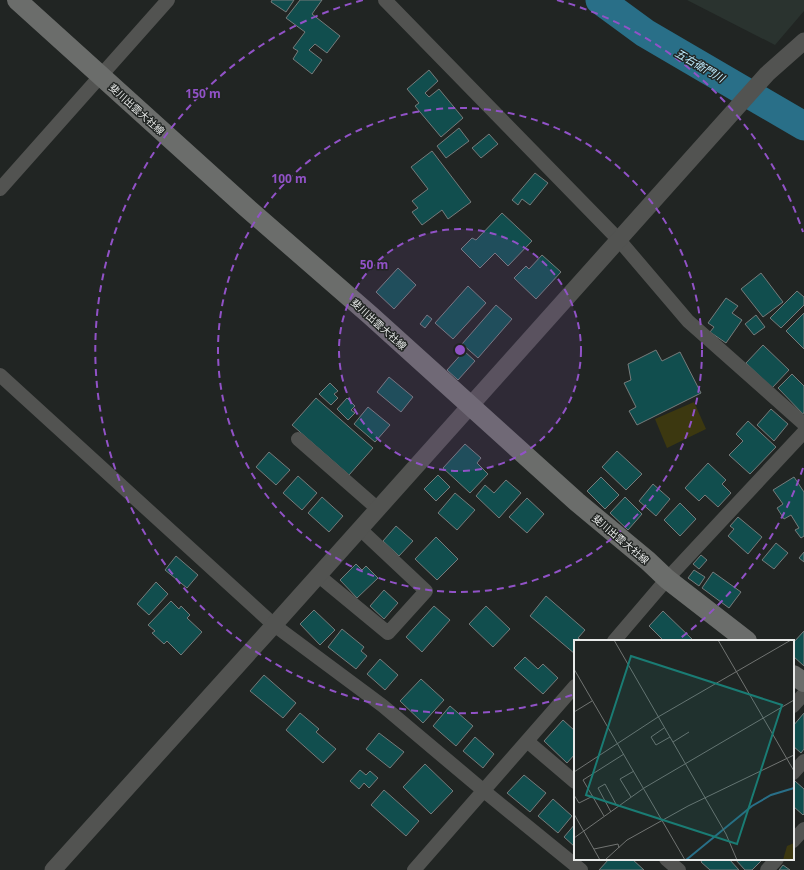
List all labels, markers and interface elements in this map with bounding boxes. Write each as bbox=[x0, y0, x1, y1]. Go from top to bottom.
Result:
water label: 五右衛門川 bbox=[672, 45, 728, 86]
street label: 斐川出雲大社線 bbox=[106, 80, 168, 138]
text: 150 m bbox=[185, 85, 221, 102]
text: 100 m bbox=[271, 170, 307, 187]
text: 50 m bbox=[360, 256, 388, 273]
street label: 斐川出雲大社線 bbox=[348, 295, 410, 353]
centre of rings bbox=[453, 343, 467, 357]
street label: 斐川出雲大社線 bbox=[590, 511, 652, 567]
inset map bbox=[574, 640, 794, 860]

